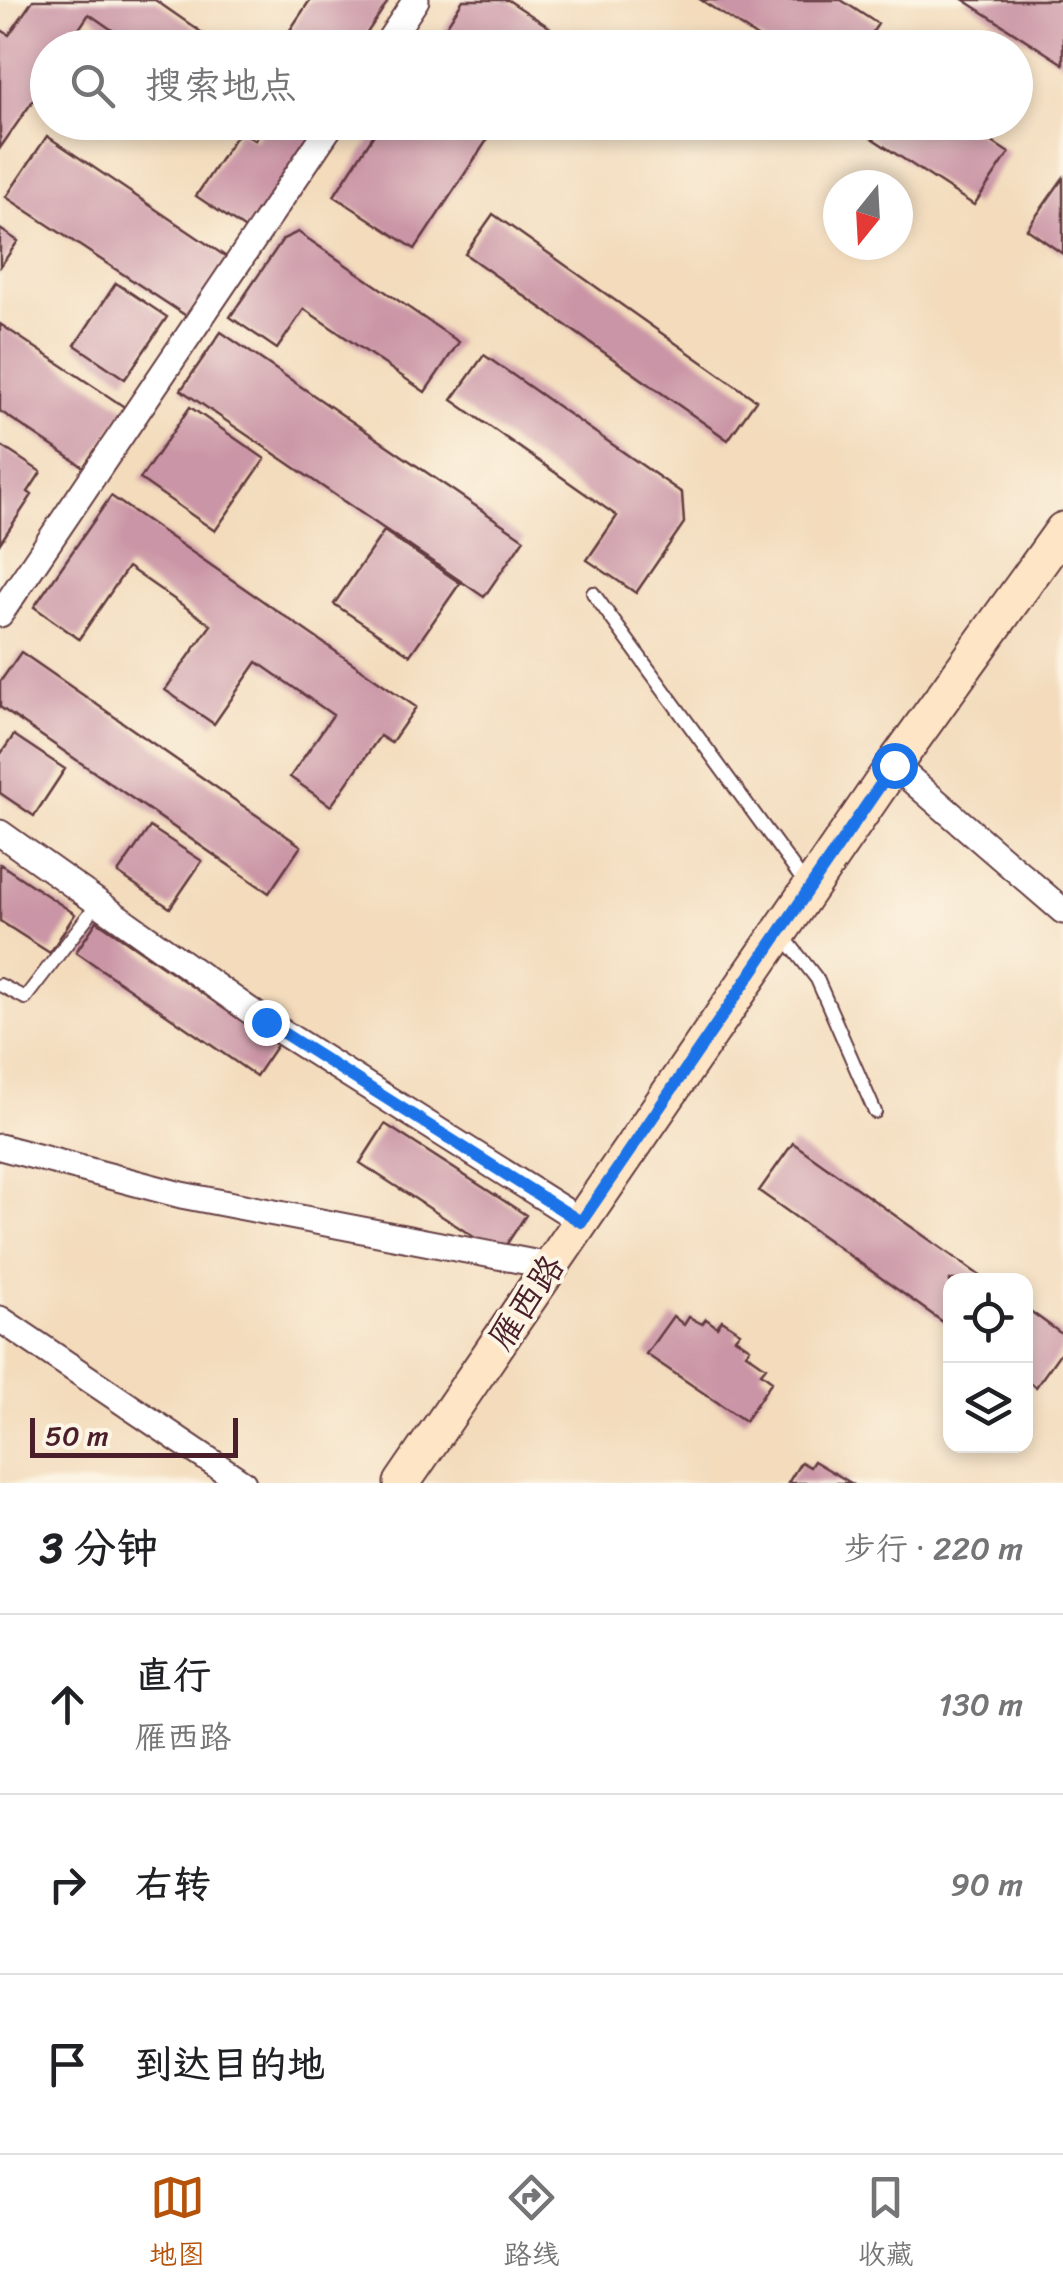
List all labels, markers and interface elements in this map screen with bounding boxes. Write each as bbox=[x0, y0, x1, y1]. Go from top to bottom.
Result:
search box bbox=[30, 30, 1033, 140]
text: 搜索地点 bbox=[145, 52, 297, 119]
icon: search bbox=[65, 58, 120, 113]
north arrow bbox=[823, 170, 913, 260]
route start bbox=[872, 743, 918, 789]
route end bbox=[244, 1000, 290, 1046]
street label: 雁西路 bbox=[471, 1241, 581, 1363]
map controls bbox=[943, 1273, 1033, 1453]
button: locate bbox=[943, 1273, 1033, 1363]
button: layers bbox=[943, 1363, 1033, 1453]
text: 50 m bbox=[45, 1411, 109, 1460]
scale bar bbox=[30, 1413, 238, 1458]
text: 3 分钟 bbox=[40, 1511, 158, 1585]
text: 步行 · 220 m bbox=[844, 1520, 1023, 1577]
text: 直行 bbox=[135, 1642, 211, 1709]
text: 130 m bbox=[939, 1676, 1023, 1733]
icon: ahead bbox=[40, 1677, 95, 1732]
text: 雁西路 bbox=[135, 1709, 231, 1766]
text: 右转 bbox=[135, 1851, 211, 1918]
text: 90 m bbox=[950, 1856, 1023, 1913]
icon: right bbox=[40, 1857, 95, 1912]
text: 到达目的地 bbox=[135, 2031, 325, 2098]
icon: arrive bbox=[40, 2037, 95, 2092]
tab: 地图 bbox=[149, 2170, 205, 2279]
tab: 路线 bbox=[503, 2170, 560, 2279]
tab: 收藏 bbox=[858, 2170, 914, 2279]

